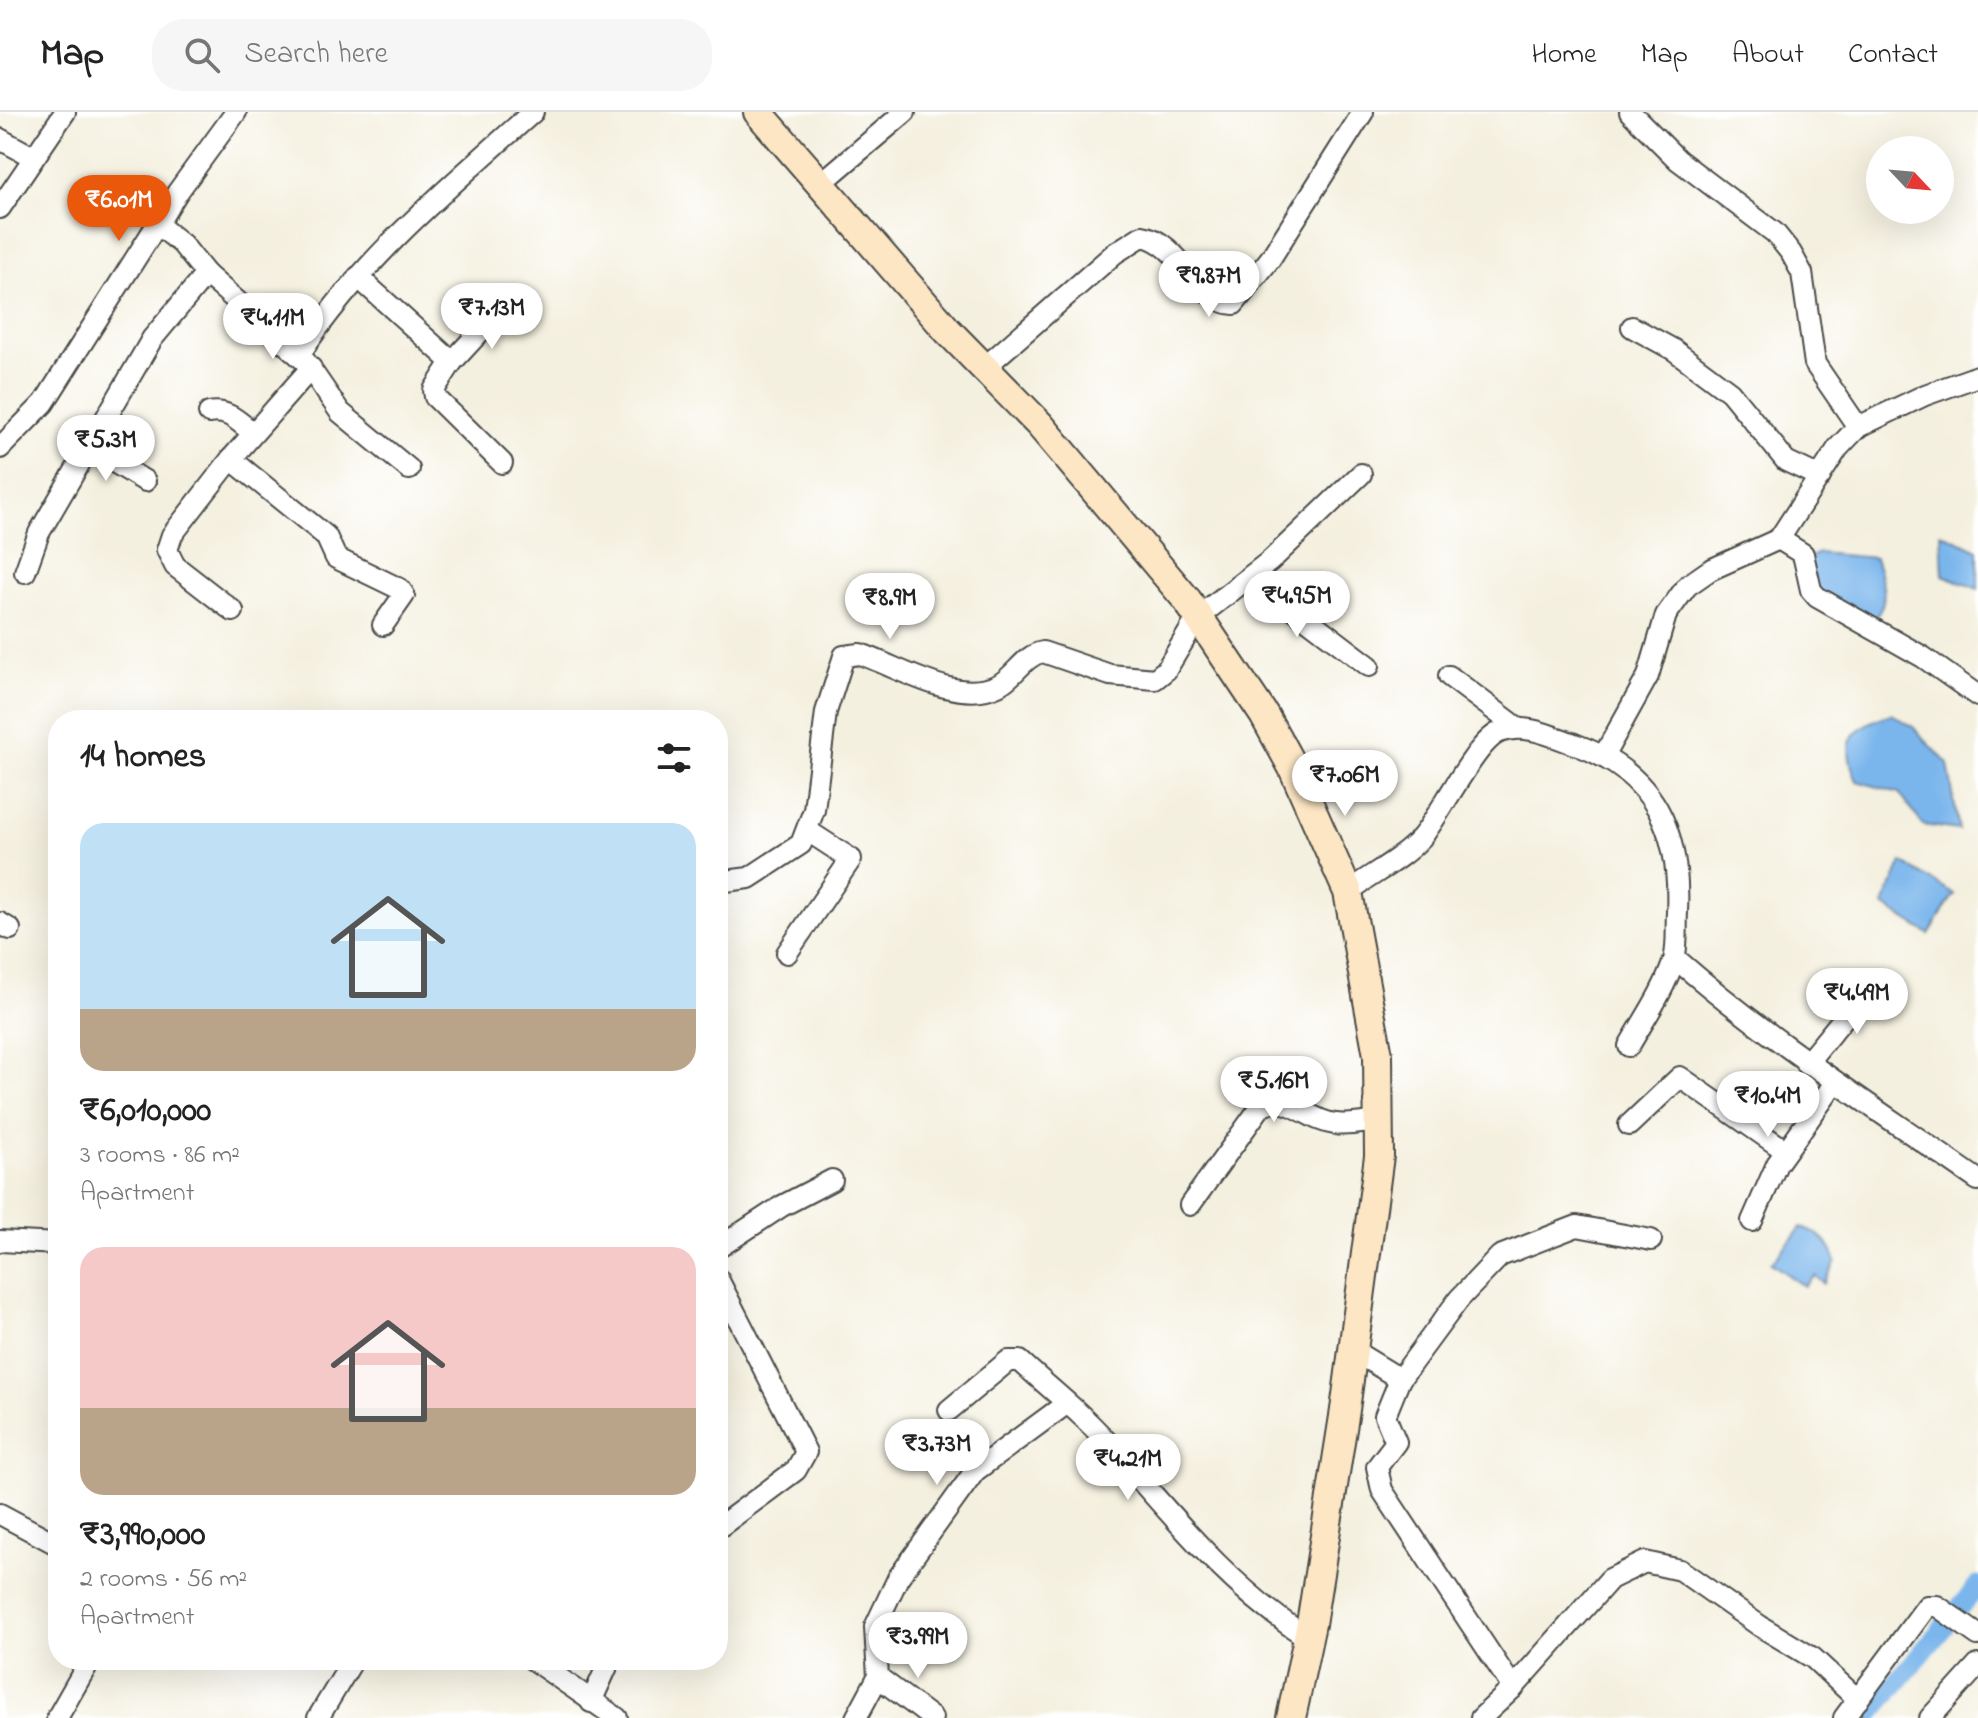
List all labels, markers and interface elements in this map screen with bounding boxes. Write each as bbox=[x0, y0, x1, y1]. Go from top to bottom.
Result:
search box bbox=[152, 19, 712, 91]
text: Map bbox=[40, 27, 104, 83]
icon: search bbox=[180, 33, 224, 77]
text: Search here bbox=[244, 33, 388, 77]
text: Home bbox=[1531, 35, 1597, 76]
text: Map bbox=[1641, 35, 1688, 76]
text: About bbox=[1732, 35, 1804, 76]
text: Contact bbox=[1848, 35, 1938, 76]
north arrow bbox=[1866, 136, 1954, 224]
map controls bbox=[1866, 136, 1954, 224]
pin: ₹6.01M bbox=[54, 175, 184, 243]
text: ₹6.01M bbox=[85, 182, 153, 220]
pin: ₹9.87M bbox=[1144, 251, 1274, 319]
text: ₹9.87M bbox=[1177, 258, 1241, 296]
pin: ₹7.13M bbox=[427, 283, 557, 351]
text: ₹7.13M bbox=[459, 290, 525, 328]
pin: ₹4.11M bbox=[208, 293, 338, 361]
text: ₹4.11M bbox=[241, 300, 305, 338]
pin: ₹5.3M bbox=[50, 415, 162, 483]
text: ₹5.3M bbox=[75, 422, 137, 460]
pin: ₹4.95M bbox=[1232, 571, 1362, 639]
pin: ₹8.9M bbox=[834, 573, 946, 641]
text: ₹4.95M bbox=[1262, 578, 1332, 616]
text: ₹8.9M bbox=[863, 580, 917, 618]
text: 14 homes bbox=[80, 733, 206, 783]
icon: filters bbox=[652, 736, 696, 780]
pin: ₹7.06M bbox=[1280, 750, 1410, 818]
text: ₹7.06M bbox=[1310, 757, 1380, 795]
icon: home bbox=[316, 875, 460, 1019]
pin: ₹4.49M bbox=[1792, 968, 1922, 1036]
text: ₹4.49M bbox=[1824, 975, 1890, 1013]
pin: ₹5.16M bbox=[1209, 1056, 1339, 1124]
text: ₹5.16M bbox=[1238, 1063, 1310, 1101]
pin: ₹10.4M bbox=[1703, 1071, 1833, 1139]
text: ₹10.4M bbox=[1735, 1078, 1801, 1116]
text: ₹6,010,000 bbox=[80, 1087, 211, 1137]
text: 3 rooms · 86 m² bbox=[80, 1137, 240, 1175]
text: Apartment bbox=[80, 1175, 194, 1213]
icon: home bbox=[316, 1299, 460, 1443]
pin: ₹3.73M bbox=[872, 1419, 1002, 1487]
text: ₹3.73M bbox=[903, 1426, 971, 1464]
pin: ₹4.21M bbox=[1063, 1434, 1193, 1502]
text: ₹4.21M bbox=[1094, 1441, 1162, 1479]
text: ₹3,990,000 bbox=[80, 1511, 205, 1561]
text: 2 rooms · 56 m² bbox=[80, 1561, 247, 1599]
text: Apartment bbox=[80, 1599, 194, 1637]
pin: ₹3.99M bbox=[853, 1612, 983, 1680]
text: ₹3.99M bbox=[886, 1619, 950, 1657]

